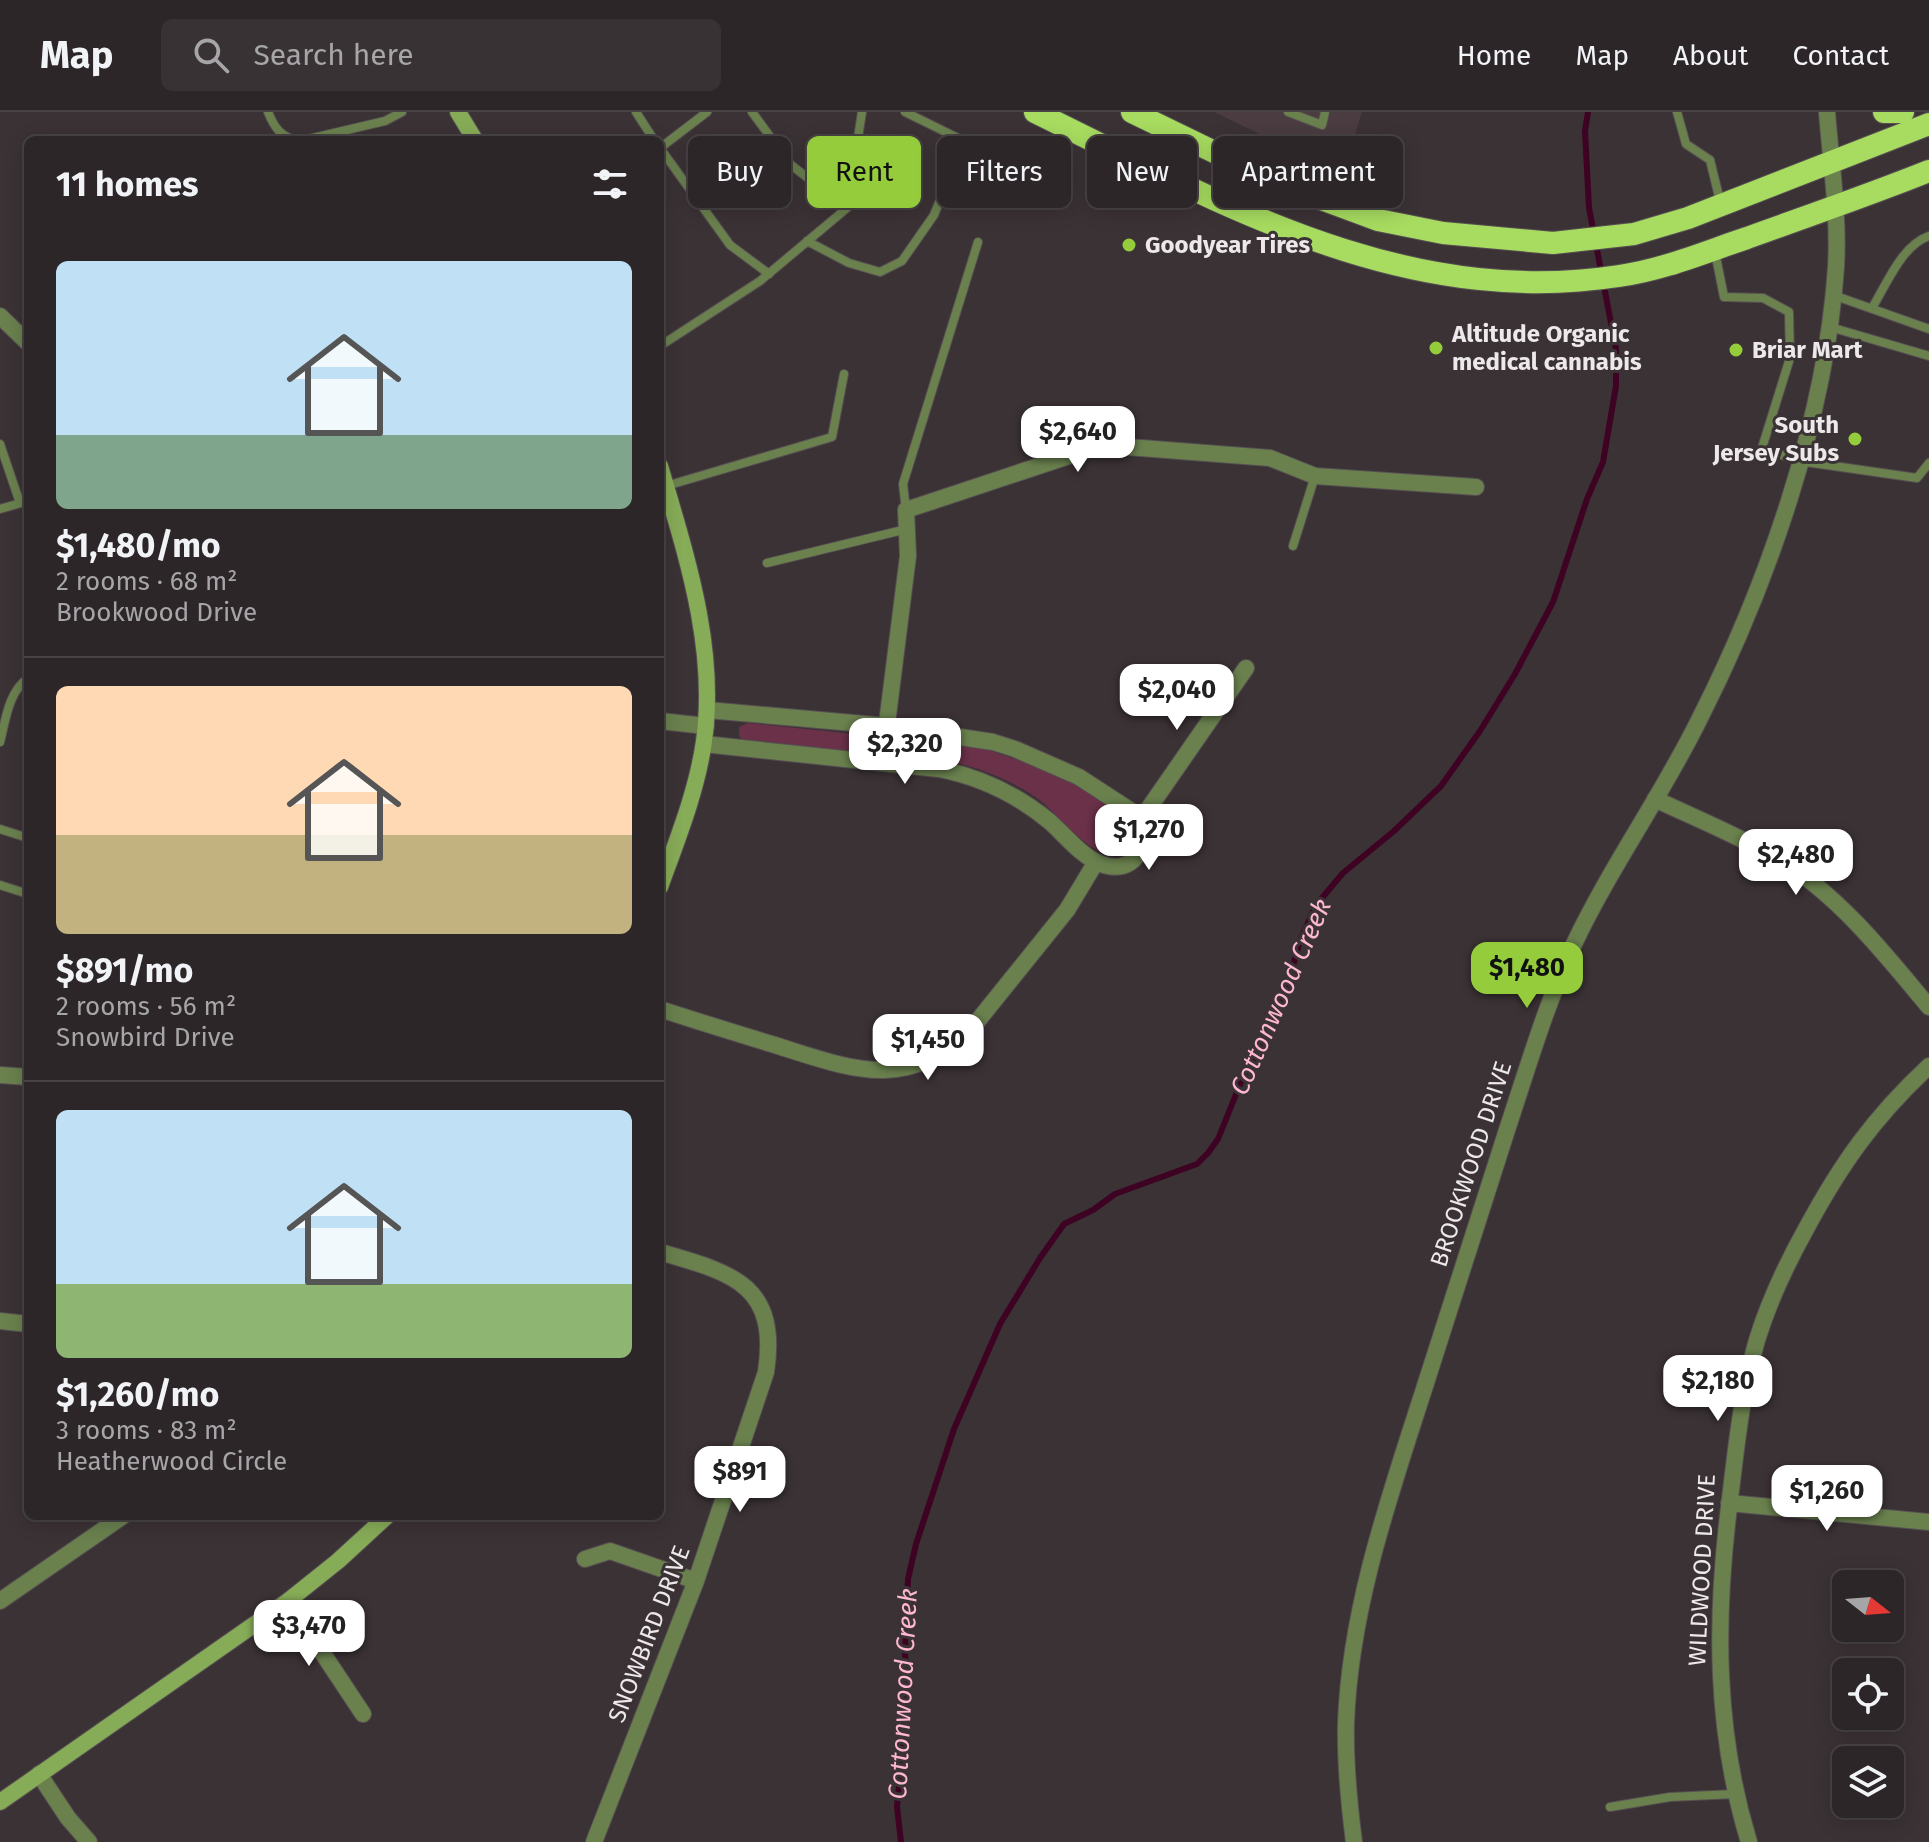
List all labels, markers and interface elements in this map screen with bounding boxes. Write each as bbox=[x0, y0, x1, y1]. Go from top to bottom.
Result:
search box bbox=[161, 19, 721, 91]
text: Map bbox=[40, 32, 113, 78]
icon: search bbox=[189, 33, 233, 77]
text: Search here bbox=[253, 37, 414, 73]
text: Home bbox=[1457, 39, 1531, 72]
text: Map bbox=[1575, 39, 1629, 72]
text: About bbox=[1673, 39, 1748, 72]
text: Contact bbox=[1792, 39, 1889, 72]
chip: Buy bbox=[688, 136, 791, 208]
chip: Rent bbox=[807, 136, 921, 208]
chip: Filters bbox=[937, 136, 1071, 208]
chip: New bbox=[1087, 136, 1197, 208]
chip: Apartment bbox=[1213, 136, 1403, 208]
icon: filters bbox=[588, 162, 632, 206]
text: 11 homes bbox=[56, 164, 198, 205]
place label: Goodyear Tires bbox=[1145, 231, 1311, 259]
marker: Goodyear Tires bbox=[1120, 236, 1138, 254]
icon: home bbox=[272, 313, 416, 457]
place label: Altitude Organic medical cannabis bbox=[1451, 320, 1642, 376]
place label: Briar Mart bbox=[1752, 336, 1863, 364]
marker: Altitude Organic medical cannabis bbox=[1427, 339, 1445, 357]
marker: Briar Mart bbox=[1727, 341, 1745, 359]
pin: $2,640 bbox=[1013, 406, 1143, 474]
place label: South Jersey Subs bbox=[1712, 411, 1839, 467]
text: $2,640 bbox=[1039, 416, 1117, 447]
marker: South Jersey Subs bbox=[1846, 430, 1864, 448]
text: $1,480/mo bbox=[56, 525, 221, 566]
text: 2 rooms · 68 m² bbox=[56, 566, 237, 597]
text: Brookwood Drive bbox=[56, 597, 257, 628]
pin: $2,040 bbox=[1112, 664, 1242, 732]
text: $2,040 bbox=[1138, 674, 1216, 705]
pin: $2,320 bbox=[840, 718, 970, 786]
text: $2,320 bbox=[867, 728, 943, 759]
icon: home bbox=[272, 738, 416, 882]
pin: $1,270 bbox=[1084, 804, 1214, 872]
text: $1,270 bbox=[1113, 814, 1185, 845]
pin: $2,480 bbox=[1731, 829, 1861, 897]
text: $2,480 bbox=[1757, 839, 1835, 870]
water label: Cottonwood Creek bbox=[1224, 894, 1338, 1100]
pin: $1,480 bbox=[1462, 942, 1592, 1010]
text: $891/mo bbox=[56, 950, 193, 991]
text: $1,480 bbox=[1489, 952, 1565, 983]
text: 2 rooms · 56 m² bbox=[56, 991, 236, 1022]
pin: $1,450 bbox=[863, 1014, 993, 1082]
text: Snowbird Drive bbox=[56, 1022, 235, 1053]
text: $1,450 bbox=[891, 1024, 965, 1055]
street label: BROOKWOOD DRIVE bbox=[1425, 1058, 1517, 1270]
icon: home bbox=[272, 1162, 416, 1306]
pin: $2,180 bbox=[1653, 1355, 1783, 1423]
text: $2,180 bbox=[1681, 1365, 1755, 1396]
text: $1,260/mo bbox=[56, 1374, 219, 1415]
text: 3 rooms · 83 m² bbox=[56, 1415, 237, 1446]
text: Heatherwood Circle bbox=[56, 1446, 287, 1477]
pin: $891 bbox=[693, 1446, 787, 1514]
text: $891 bbox=[712, 1456, 768, 1487]
pin: $1,260 bbox=[1762, 1465, 1892, 1533]
street label: WILDWOOD DRIVE bbox=[1683, 1473, 1721, 1667]
text: $1,260 bbox=[1790, 1475, 1864, 1506]
street label: SNOWBIRD DRIVE bbox=[602, 1542, 696, 1726]
north arrow bbox=[1832, 1570, 1904, 1642]
map controls bbox=[1832, 1570, 1904, 1818]
water label: Cottonwood Creek bbox=[882, 1588, 924, 1800]
pin: $3,470 bbox=[244, 1600, 374, 1668]
text: $3,470 bbox=[272, 1610, 346, 1641]
button: locate bbox=[1832, 1658, 1904, 1730]
button: layers bbox=[1832, 1746, 1904, 1818]

